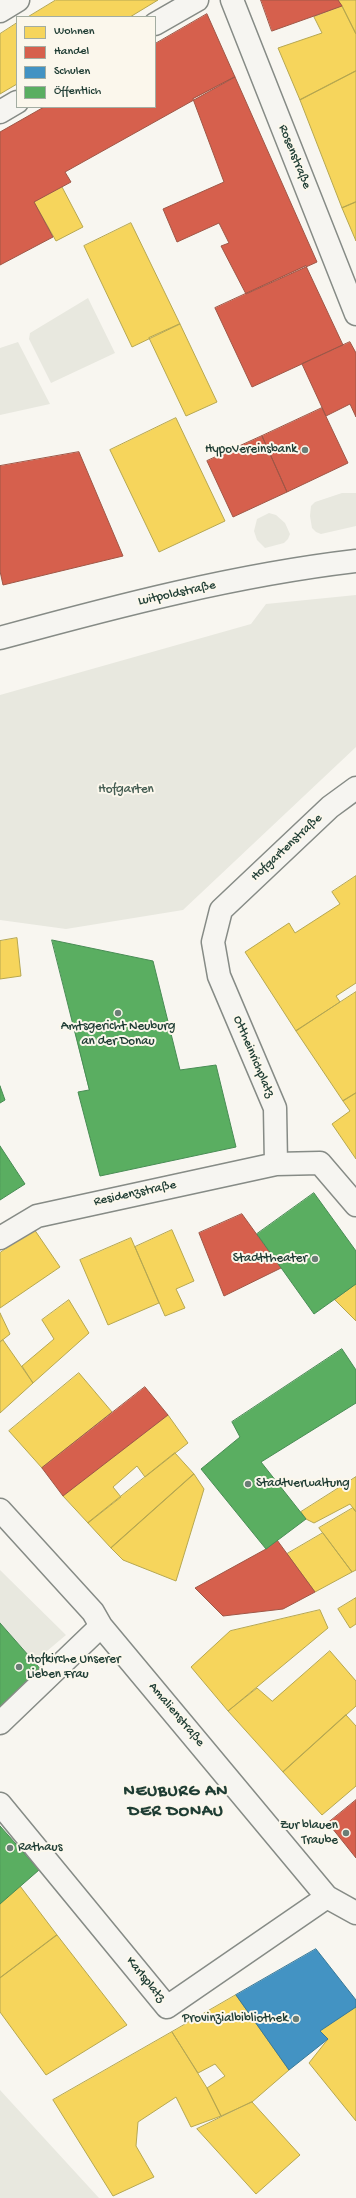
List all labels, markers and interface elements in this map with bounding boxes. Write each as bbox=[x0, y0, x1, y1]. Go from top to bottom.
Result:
legend bbox=[16, 16, 156, 108]
text: Wohnen bbox=[54, 25, 94, 39]
text: Handel bbox=[54, 45, 89, 59]
text: Schulen bbox=[54, 65, 90, 79]
text: Öffentlich bbox=[54, 85, 101, 99]
street label: Rosenstraße bbox=[274, 123, 314, 191]
place label: HypoVereinsbank bbox=[205, 442, 297, 458]
marker: HypoVereinsbank bbox=[300, 445, 310, 455]
street label: Luitpoldstraße bbox=[137, 578, 217, 610]
park label: Hofgarten bbox=[98, 782, 154, 798]
street label: Hofgartenstraße bbox=[248, 811, 326, 885]
marker: Amtsgericht Neuburg an der Donau bbox=[113, 1008, 123, 1018]
street label: Ottheinrichplatz bbox=[229, 1014, 277, 1100]
place label: Amtsgericht Neuburg an der Donau bbox=[61, 1019, 175, 1050]
street label: Residenzstraße bbox=[92, 1178, 178, 1210]
place label: Stadttheater bbox=[233, 1251, 307, 1267]
marker: Stadttheater bbox=[310, 1254, 320, 1264]
place label: Stadtverwaltung bbox=[256, 1476, 350, 1492]
marker: Stadtverwaltung bbox=[243, 1479, 253, 1489]
place label: Hofkirche Unserer Lieben Frau bbox=[27, 1652, 121, 1683]
marker: Hofkirche Unserer Lieben Frau bbox=[14, 1662, 24, 1672]
street label: Amalienstraße bbox=[145, 1680, 207, 1750]
district label: NEUBURG AN DER DONAU bbox=[124, 1782, 228, 1822]
place label: Zur blauen Traube bbox=[280, 1818, 338, 1849]
marker: Zur blauen Traube bbox=[341, 1828, 351, 1838]
place label: Rathaus bbox=[18, 1840, 62, 1856]
marker: Rathaus bbox=[5, 1843, 15, 1853]
street label: Karlsplatz bbox=[122, 1954, 168, 2006]
place label: Provinzialbibliothek bbox=[182, 2011, 288, 2027]
marker: Provinzialbibliothek bbox=[291, 2014, 301, 2024]

